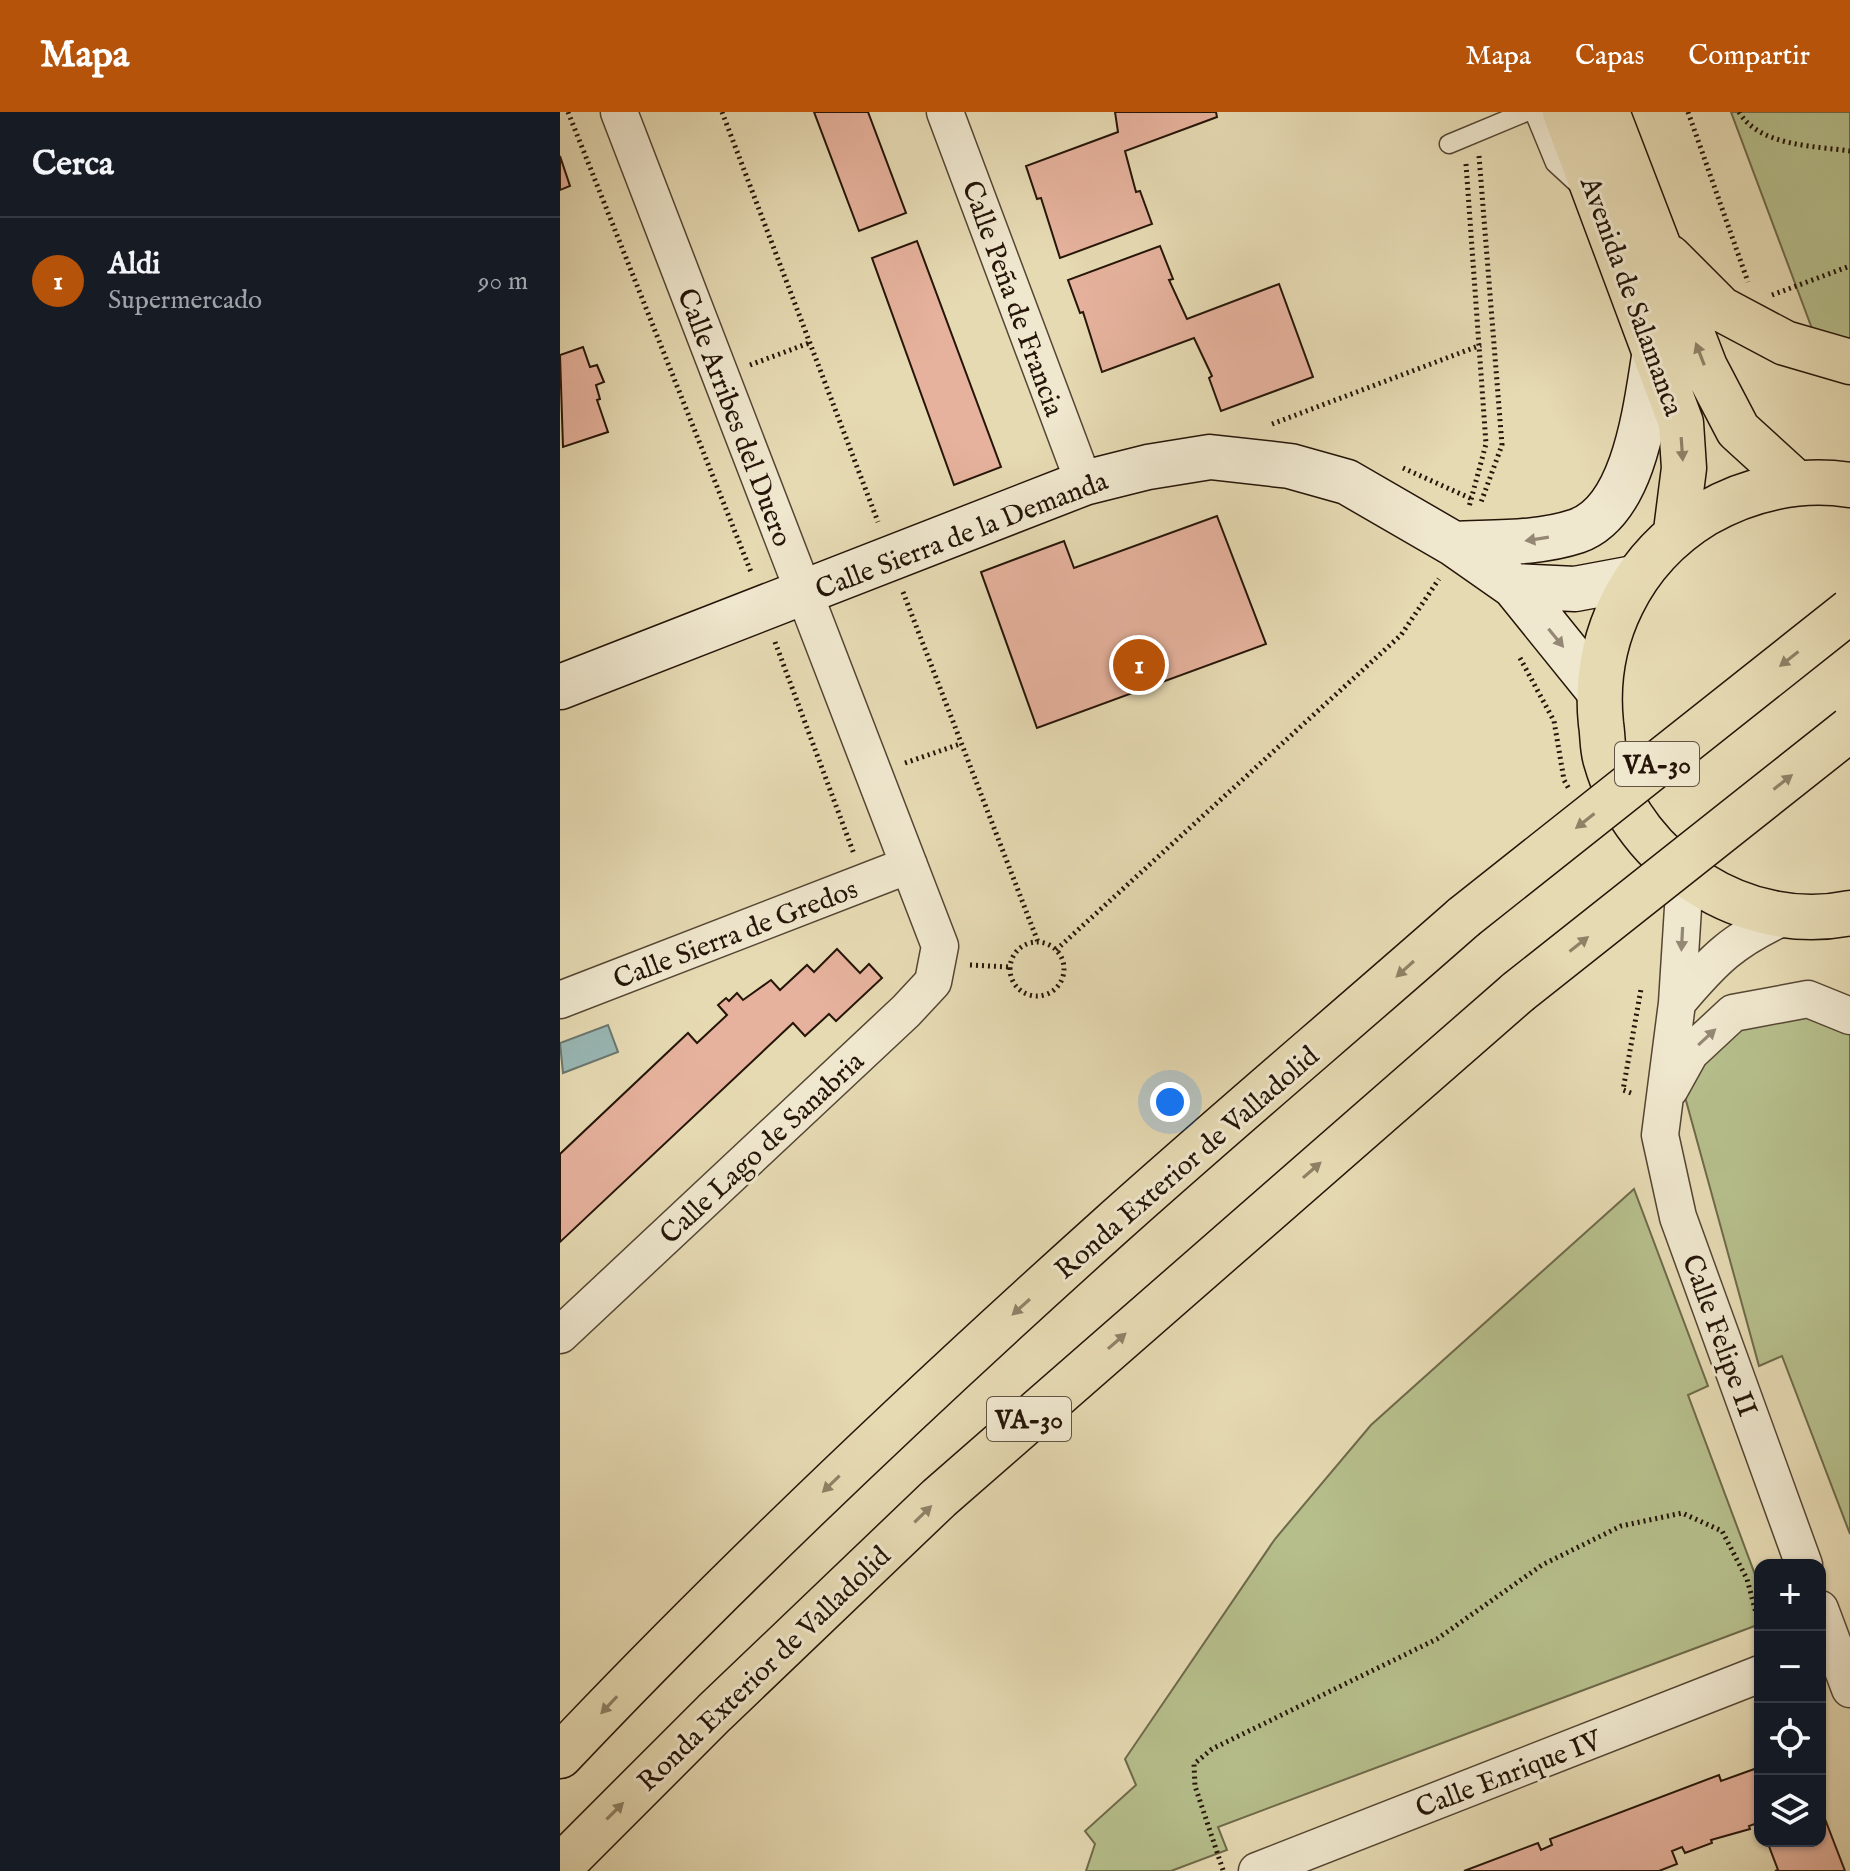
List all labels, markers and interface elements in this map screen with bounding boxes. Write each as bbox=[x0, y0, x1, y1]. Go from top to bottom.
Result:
text: Mapa bbox=[40, 32, 129, 80]
text: Mapa bbox=[1465, 39, 1531, 74]
text: Capas bbox=[1575, 39, 1644, 74]
text: Compartir bbox=[1688, 39, 1810, 74]
text: Cerca bbox=[32, 143, 114, 186]
street label: Avenida de Salamanca bbox=[1571, 172, 1690, 422]
street label: Calle Peña de Francia bbox=[953, 176, 1071, 422]
text: Aldi bbox=[108, 246, 160, 284]
text: 1 bbox=[53, 265, 63, 298]
text: 90 m bbox=[478, 265, 528, 298]
text: Supermercado bbox=[108, 284, 262, 317]
street label: Calle Arribes del Duero bbox=[668, 284, 799, 552]
one-way arrow bbox=[1693, 342, 1706, 366]
one-way arrow bbox=[1676, 437, 1689, 462]
street label: Calle Sierra de la Demanda bbox=[811, 464, 1114, 608]
one-way arrow bbox=[1525, 533, 1550, 545]
one-way arrow bbox=[1547, 628, 1564, 648]
pin: 1 bbox=[1113, 635, 1165, 695]
one-way arrow bbox=[1779, 650, 1799, 667]
road number: VA-30 bbox=[1615, 742, 1699, 786]
one-way arrow bbox=[1773, 775, 1793, 791]
one-way arrow bbox=[1575, 812, 1595, 828]
street label: Calle Sierra de Gredos bbox=[609, 873, 863, 998]
one-way arrow bbox=[1675, 927, 1688, 952]
one-way arrow bbox=[1569, 936, 1589, 952]
one-way arrow bbox=[1396, 960, 1416, 977]
one-way arrow bbox=[1697, 1029, 1716, 1047]
street label: Ronda Exterior de Valladolid bbox=[1048, 1040, 1327, 1288]
street label: Calle Lago de Sanabria bbox=[653, 1044, 873, 1253]
your location bbox=[1150, 1082, 1190, 1122]
one-way arrow bbox=[1303, 1161, 1322, 1179]
street label: Calle Felipe II bbox=[1673, 1250, 1764, 1422]
one-way arrow bbox=[1012, 1298, 1031, 1316]
one-way arrow bbox=[1108, 1333, 1127, 1351]
road number: VA-30 bbox=[987, 1397, 1071, 1441]
one-way arrow bbox=[822, 1475, 841, 1493]
one-way arrow bbox=[913, 1505, 932, 1524]
street label: Ronda Exterior de Valladolid bbox=[631, 1540, 899, 1800]
map controls bbox=[1754, 1559, 1826, 1847]
button: + bbox=[1754, 1559, 1826, 1631]
button: − bbox=[1754, 1631, 1826, 1703]
one-way arrow bbox=[600, 1695, 618, 1714]
button: locate bbox=[1754, 1703, 1826, 1775]
street label: Calle Enrique IV bbox=[1411, 1723, 1608, 1827]
button: layers bbox=[1754, 1775, 1826, 1847]
one-way arrow bbox=[605, 1803, 624, 1821]

